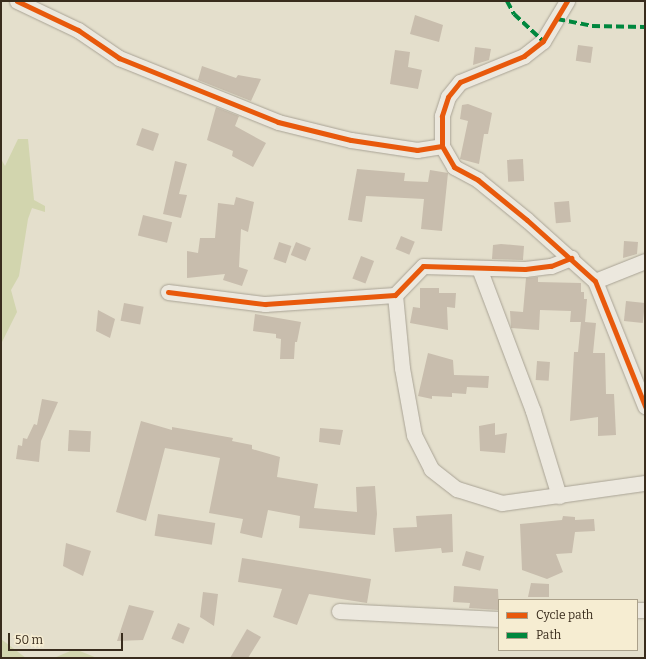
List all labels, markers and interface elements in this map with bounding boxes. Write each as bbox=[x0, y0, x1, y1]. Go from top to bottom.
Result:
legend bbox=[498, 599, 638, 651]
text: Cycle path bbox=[536, 608, 593, 622]
scale bar bbox=[10, 625, 125, 651]
text: Path bbox=[536, 628, 561, 642]
text: 50 m bbox=[15, 633, 43, 647]

